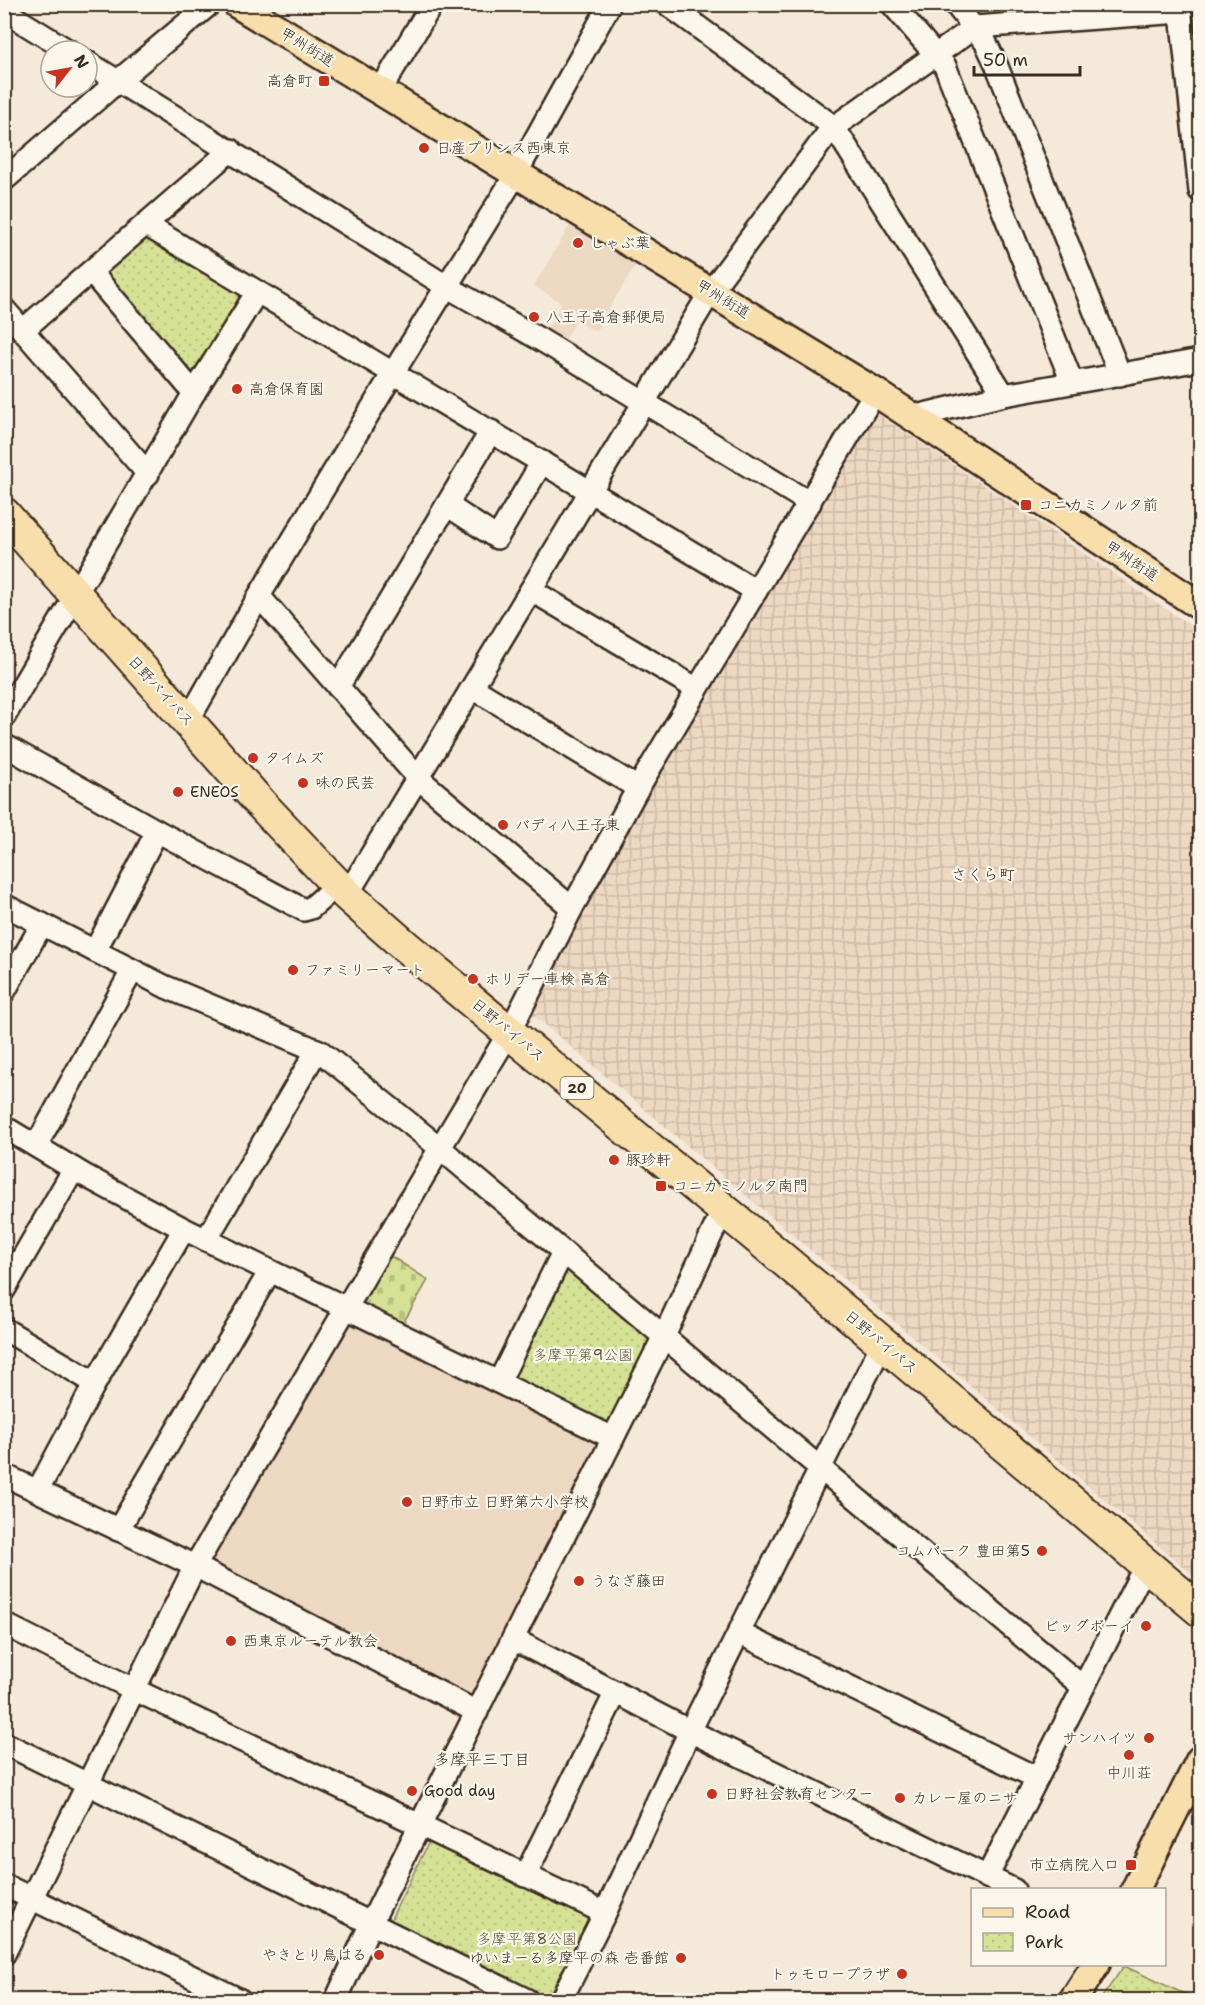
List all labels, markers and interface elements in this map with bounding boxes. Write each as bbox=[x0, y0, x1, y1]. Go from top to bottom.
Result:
street label: 甲州街道 bbox=[276, 23, 338, 71]
north arrow bbox=[39, 39, 99, 99]
scale bar bbox=[974, 39, 1080, 77]
text: 50 m bbox=[983, 48, 1028, 72]
text: N bbox=[69, 51, 94, 72]
place label: 高倉町 bbox=[267, 71, 313, 91]
marker: 高倉町 bbox=[317, 74, 331, 88]
place label: 日産プリンス西東京 bbox=[436, 138, 571, 158]
marker: 日産プリンス西東京 bbox=[417, 141, 431, 155]
place label: しゃぶ葉 bbox=[590, 233, 650, 253]
marker: しゃぶ葉 bbox=[571, 236, 585, 250]
street label: 甲州街道 bbox=[692, 275, 754, 323]
place label: 八王子高倉郵便局 bbox=[546, 307, 666, 327]
marker: 八王子高倉郵便局 bbox=[527, 310, 541, 324]
place label: 高倉保育園 bbox=[249, 379, 324, 399]
marker: 高倉保育園 bbox=[230, 382, 244, 396]
place label: コニカミノルタ前 bbox=[1038, 495, 1158, 515]
marker: コニカミノルタ前 bbox=[1019, 498, 1033, 512]
street label: 甲州街道 bbox=[1101, 536, 1163, 586]
street label: 日野バイパス bbox=[124, 651, 198, 731]
place label: タイムズ bbox=[265, 748, 324, 768]
marker: タイムズ bbox=[246, 751, 260, 765]
place label: 味の民芸 bbox=[315, 773, 375, 793]
marker: 味の民芸 bbox=[296, 776, 310, 790]
place label: ENEOS bbox=[190, 782, 238, 802]
marker: ENEOS bbox=[171, 785, 185, 799]
place label: バディ八王子東 bbox=[515, 815, 620, 835]
marker: バディ八王子東 bbox=[496, 818, 510, 832]
district label: さくら町 bbox=[951, 864, 1015, 885]
place label: ファミリーマート bbox=[305, 960, 425, 980]
marker: ファミリーマート bbox=[286, 963, 300, 977]
place label: ホリデー車検 高倉 bbox=[485, 969, 610, 989]
marker: ホリデー車検 高倉 bbox=[466, 972, 480, 986]
street label: 日野バイパス bbox=[467, 994, 549, 1066]
road number: 20 bbox=[560, 1077, 594, 1099]
place label: 豚珍軒 bbox=[626, 1150, 671, 1170]
marker: 豚珍軒 bbox=[607, 1153, 621, 1167]
place label: コニカミノルタ南門 bbox=[673, 1176, 808, 1196]
marker: コニカミノルタ南門 bbox=[654, 1179, 668, 1193]
street label: 日野バイパス bbox=[840, 1306, 922, 1378]
park label: 多摩平第9公園 bbox=[533, 1345, 633, 1365]
place label: 日野市立 日野第六小学校 bbox=[419, 1492, 589, 1512]
marker: 日野市立 日野第六小学校 bbox=[400, 1495, 414, 1509]
place label: コムパーク 豊田第5 bbox=[896, 1541, 1030, 1561]
marker: コムパーク 豊田第5 bbox=[1035, 1544, 1049, 1558]
place label: うなぎ藤田 bbox=[591, 1571, 666, 1591]
marker: うなぎ藤田 bbox=[572, 1574, 586, 1588]
place label: ビッグボーイ bbox=[1044, 1616, 1134, 1636]
marker: ビッグボーイ bbox=[1139, 1619, 1153, 1633]
place label: 西東京ルーテル教会 bbox=[243, 1631, 378, 1651]
marker: 西東京ルーテル教会 bbox=[224, 1634, 238, 1648]
place label: サンハイツ bbox=[1063, 1728, 1137, 1748]
marker: サンハイツ bbox=[1142, 1731, 1156, 1745]
marker: 中川荘 bbox=[1122, 1748, 1136, 1762]
district label: 多摩平三丁目 bbox=[434, 1749, 530, 1770]
place label: 中川荘 bbox=[1106, 1763, 1152, 1783]
place label: Good day bbox=[424, 1781, 495, 1801]
marker: Good day bbox=[405, 1784, 419, 1798]
place label: 日野社会教育センター bbox=[724, 1784, 873, 1804]
marker: 日野社会教育センター bbox=[705, 1787, 719, 1801]
place label: カレー屋のニサ bbox=[912, 1788, 1018, 1808]
marker: カレー屋のニサ bbox=[893, 1791, 907, 1805]
place label: 市立病院入口 bbox=[1029, 1855, 1119, 1875]
marker: 市立病院入口 bbox=[1124, 1858, 1138, 1872]
legend bbox=[971, 1888, 1166, 1966]
text: Road bbox=[1025, 1900, 1070, 1924]
park label: 多摩平第8公園 bbox=[477, 1929, 577, 1949]
text: Park bbox=[1025, 1930, 1064, 1954]
place label: やきとり鳥はる bbox=[262, 1945, 367, 1965]
marker: やきとり鳥はる bbox=[372, 1948, 386, 1962]
place label: ゆいまーる多摩平の森 壱番館 bbox=[469, 1948, 669, 1968]
marker: ゆいまーる多摩平の森 壱番館 bbox=[674, 1951, 688, 1965]
place label: トゥモロープラザ bbox=[771, 1964, 890, 1984]
marker: トゥモロープラザ bbox=[895, 1967, 909, 1981]

